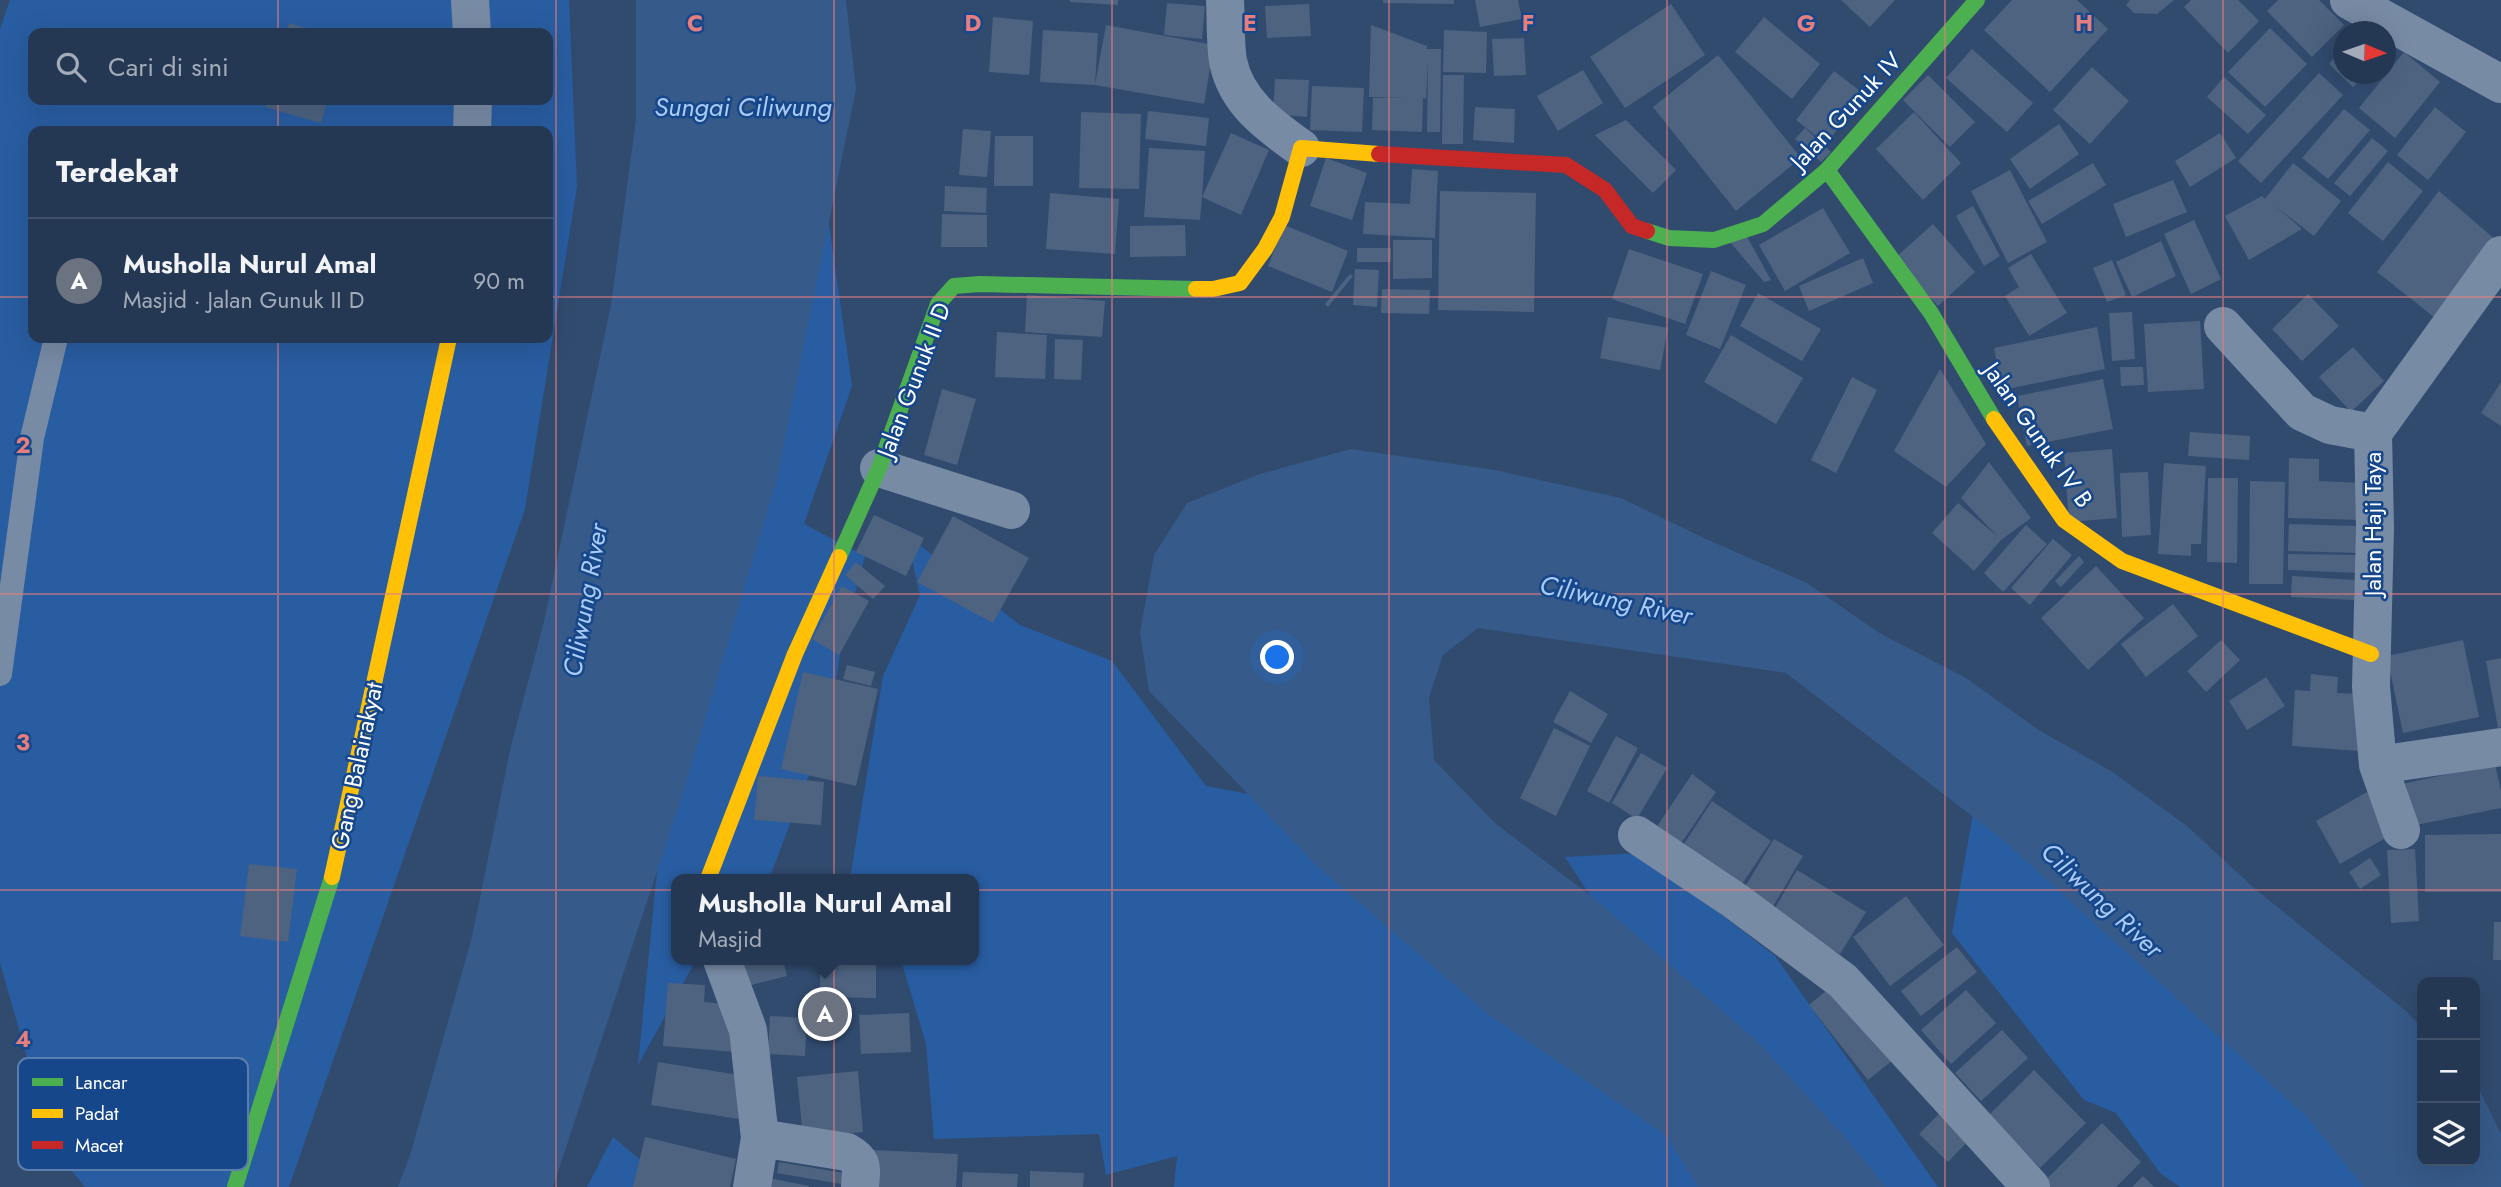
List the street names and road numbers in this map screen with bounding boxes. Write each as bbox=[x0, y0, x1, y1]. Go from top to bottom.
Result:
street label: Jalan Gunuk IV bbox=[1780, 44, 1910, 180]
street label: Jalan Gunuk II D bbox=[867, 297, 959, 465]
street label: Jalan Gunuk IV B bbox=[1973, 352, 2102, 515]
street label: Jalan Haji Taya bbox=[2355, 452, 2390, 599]
street label: Gang Balairakyat bbox=[322, 679, 391, 853]

